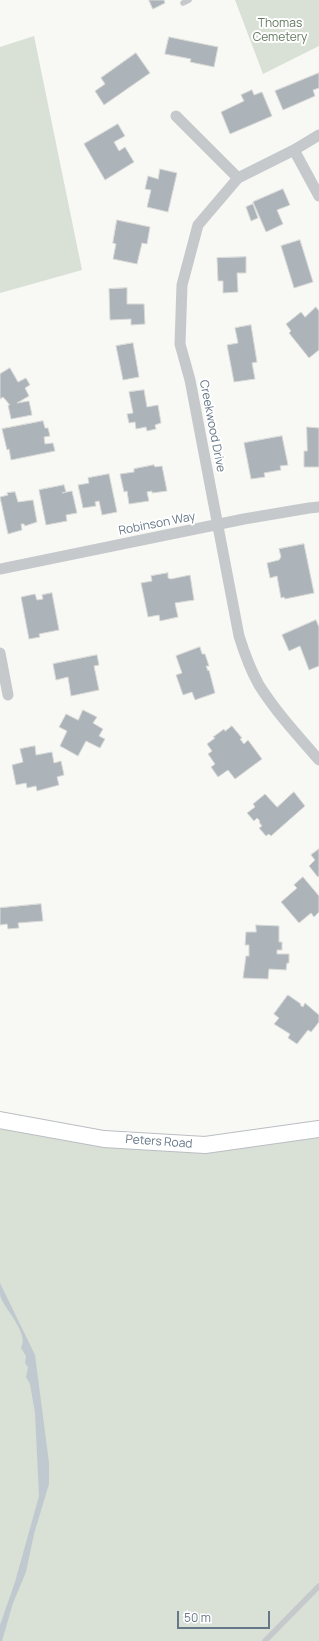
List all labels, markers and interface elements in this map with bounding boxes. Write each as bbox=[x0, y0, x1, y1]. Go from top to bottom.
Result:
park label: Thomas Cemetery bbox=[253, 17, 307, 45]
street label: Creekwood Drive bbox=[196, 379, 228, 473]
street label: Robinson Way bbox=[117, 509, 197, 539]
street label: Peters Road bbox=[125, 1132, 193, 1152]
scale bar bbox=[179, 1603, 272, 1629]
text: 50 m bbox=[184, 1609, 211, 1626]

